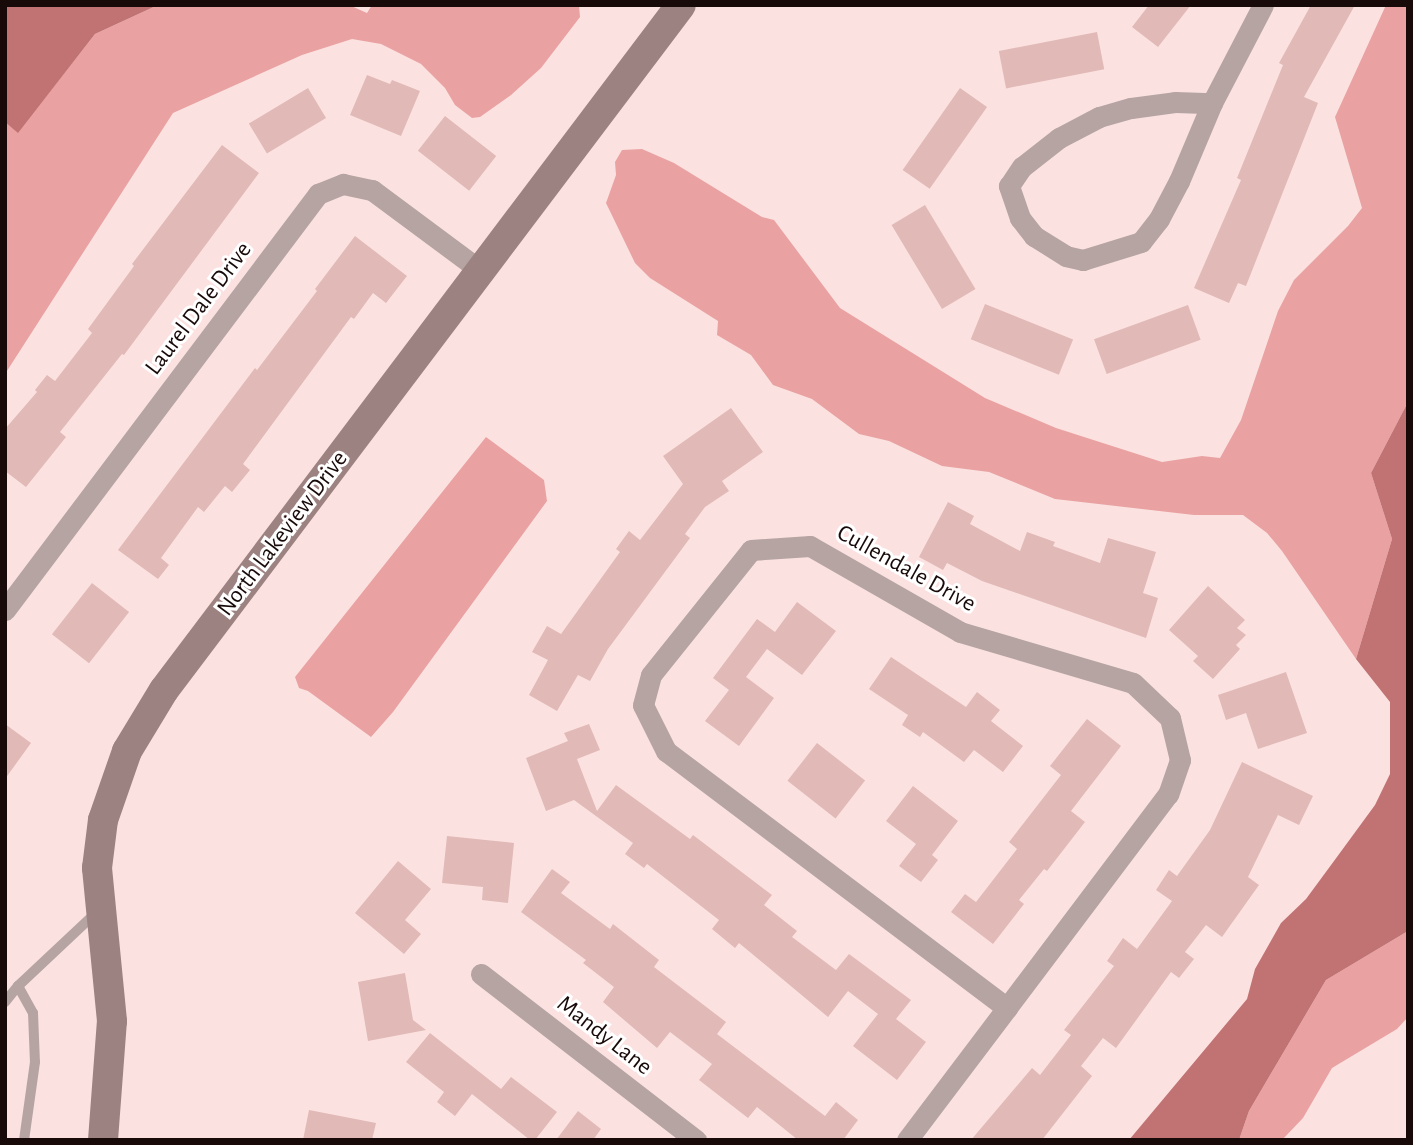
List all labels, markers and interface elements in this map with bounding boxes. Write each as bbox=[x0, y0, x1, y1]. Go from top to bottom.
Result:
street label: Laurel Dale Drive bbox=[140, 237, 258, 381]
street label: North Lakeview Drive bbox=[212, 446, 354, 622]
street label: Cullendale Drive bbox=[832, 519, 980, 619]
street label: Mandy Lane bbox=[551, 990, 657, 1082]

